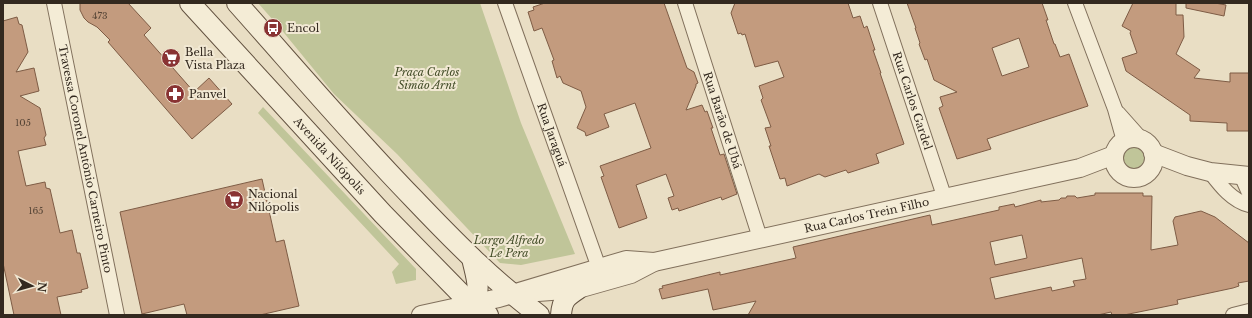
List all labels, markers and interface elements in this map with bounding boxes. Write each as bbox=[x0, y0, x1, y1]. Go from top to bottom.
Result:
house number: 473 bbox=[92, 10, 108, 21]
bus stop icon: Encol bbox=[262, 17, 284, 39]
place label: Encol bbox=[287, 21, 320, 35]
street label: Travessa Coronel Antônio Carneiro Pinto bbox=[56, 43, 115, 274]
place label: Bella Vista Plaza bbox=[184, 45, 246, 72]
supermarket icon: Bella Vista Plaza bbox=[160, 47, 182, 69]
street label: Rua Carlos Gardel bbox=[890, 50, 935, 152]
park label: Praça Carlos Simão Arnt bbox=[394, 65, 459, 92]
street label: Rua Barão de Ubá bbox=[700, 70, 745, 171]
pharmacy icon: Panvel bbox=[164, 83, 186, 105]
place label: Panvel bbox=[189, 87, 227, 101]
street label: Rua Jaraguá bbox=[534, 101, 570, 170]
street label: Avenida Nilópolis bbox=[290, 113, 369, 197]
house number: 105 bbox=[15, 117, 31, 128]
place label: Nacional Nilópolis bbox=[248, 187, 299, 214]
supermarket icon: Nacional Nilópolis bbox=[223, 189, 245, 211]
street label: Rua Carlos Trein Filho bbox=[803, 194, 930, 236]
house number: 165 bbox=[29, 205, 43, 216]
park label: Largo Alfredo Le Pera bbox=[473, 233, 545, 260]
north arrow bbox=[12, 266, 52, 306]
text: N bbox=[34, 281, 49, 294]

